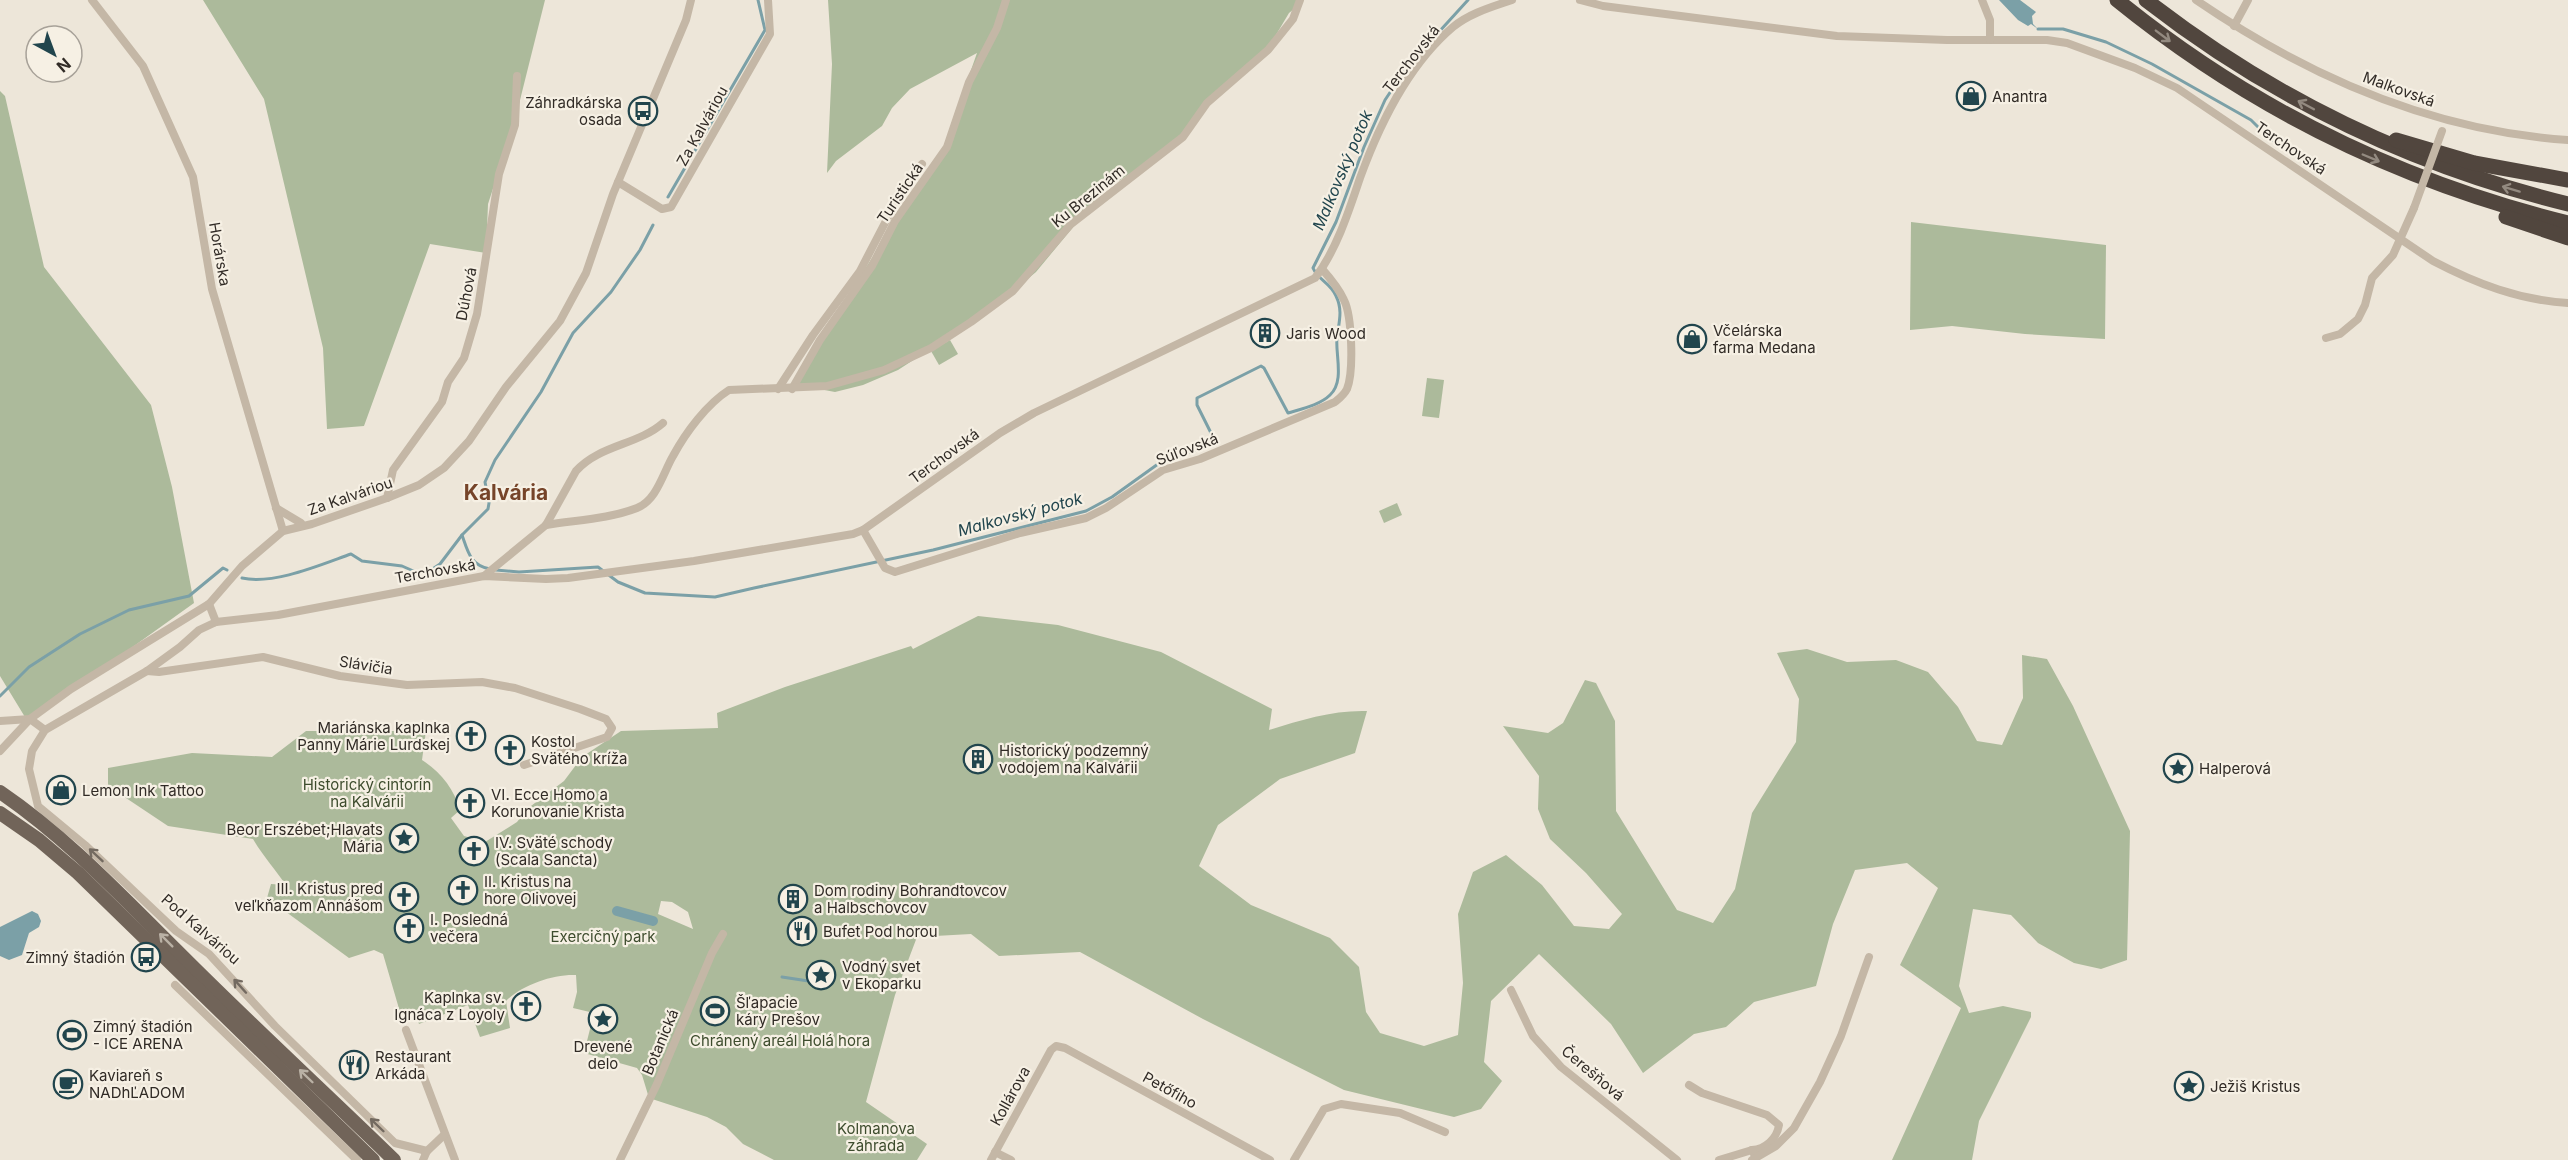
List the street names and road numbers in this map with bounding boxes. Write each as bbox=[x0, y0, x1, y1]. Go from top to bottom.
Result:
street label: Terchovská bbox=[1378, 21, 1444, 97]
street label: Malkovská bbox=[2360, 67, 2438, 111]
street label: Za Kalváriou bbox=[672, 83, 732, 169]
street label: Terchovská bbox=[2252, 117, 2330, 179]
street label: Turistická bbox=[873, 159, 927, 227]
street label: Ku Brezinám bbox=[1048, 161, 1128, 231]
street label: Horárska bbox=[205, 221, 235, 287]
street label: Dúhová bbox=[452, 266, 480, 322]
street label: Terchovská bbox=[905, 424, 983, 488]
street label: Súľovská bbox=[1153, 428, 1221, 470]
street label: Za Kalváriou bbox=[305, 473, 395, 519]
street label: Terchovská bbox=[393, 555, 477, 587]
street label: Slávičia bbox=[338, 651, 394, 679]
street label: Pod Kalváriou bbox=[158, 890, 244, 968]
street label: Botanická bbox=[638, 1006, 682, 1078]
street label: Čerešňová bbox=[1558, 1041, 1628, 1105]
street label: Kollárova bbox=[986, 1063, 1034, 1129]
street label: Petőfiho bbox=[1140, 1067, 1200, 1113]

